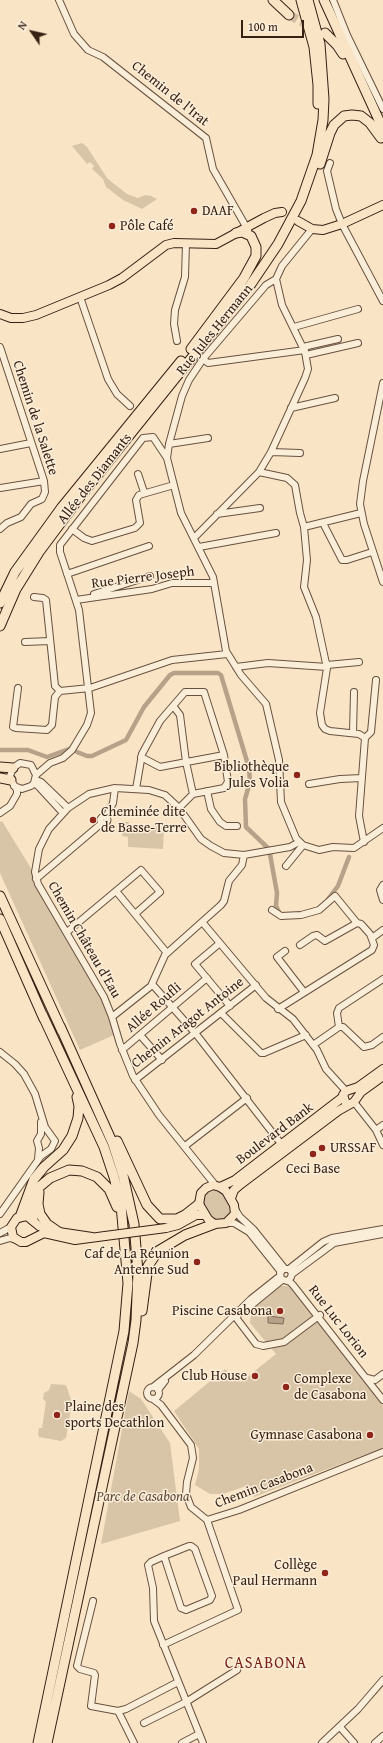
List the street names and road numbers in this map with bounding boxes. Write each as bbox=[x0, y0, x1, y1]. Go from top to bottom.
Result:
street label: Chemin de l'Irat bbox=[128, 58, 212, 130]
street label: Rue Jules Hermann bbox=[173, 281, 257, 379]
street label: Chemin de la Salette bbox=[9, 359, 61, 477]
street label: Allée des Diamants bbox=[54, 430, 136, 528]
street label: Rue Pierre Joseph bbox=[91, 563, 195, 593]
street label: Chemin Château d'Eau bbox=[44, 879, 124, 1001]
street label: Chemin Aragot Antoine bbox=[128, 974, 248, 1072]
street label: Allée Roufli bbox=[123, 979, 185, 1037]
street label: Boulevard Bank bbox=[233, 1100, 317, 1168]
street label: Rue Luc Lorion bbox=[304, 1282, 372, 1362]
street label: Chemin Casabona bbox=[213, 1460, 315, 1512]

